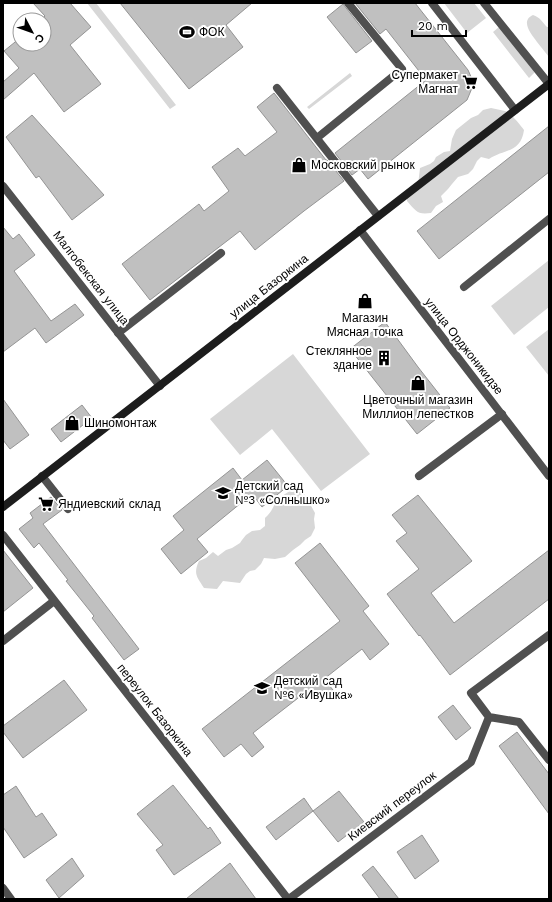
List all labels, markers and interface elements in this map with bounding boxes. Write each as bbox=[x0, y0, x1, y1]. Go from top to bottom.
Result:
north arrow bbox=[12, 12, 52, 52]
scale bar bbox=[412, 12, 466, 38]
text: 20 m bbox=[418, 19, 448, 33]
sports icon: ФОК bbox=[178, 23, 196, 41]
place label: ФОК bbox=[199, 25, 224, 39]
text: С bbox=[32, 31, 47, 46]
place label: Супермакет Магнат bbox=[391, 68, 459, 96]
supermarket icon: Супермакет Магнат bbox=[461, 73, 479, 91]
shop icon: Московский рынок bbox=[290, 156, 308, 174]
place label: Московский рынок bbox=[311, 158, 415, 172]
street label: Малгобекская улица bbox=[50, 228, 132, 328]
street label: улица Базоркина bbox=[227, 251, 311, 321]
shop icon: Магазин Мясная точка bbox=[356, 292, 374, 310]
street label: улица Орджоникидзе bbox=[422, 295, 506, 397]
place label: Магазин Мясная точка bbox=[327, 311, 404, 339]
place label: Стеклянное здание bbox=[306, 344, 372, 372]
building icon: Стеклянное здание bbox=[375, 349, 393, 367]
shop icon: Цветочный магазин Миллион лепестков bbox=[409, 374, 427, 392]
place label: Цветочный магазин Миллион лепестков bbox=[362, 393, 474, 421]
shop icon: Шиномонтаж bbox=[63, 414, 81, 432]
place label: Шиномонтаж bbox=[84, 416, 157, 430]
place label: Детский сад №3 «Солнышко» bbox=[235, 479, 330, 507]
school or university icon: Детский сад №3 «Солнышко» bbox=[214, 484, 232, 502]
supermarket icon: Яндиевский склад bbox=[37, 495, 55, 513]
place label: Яндиевский склад bbox=[58, 497, 161, 511]
street label: переулок Базоркина bbox=[114, 661, 196, 759]
place label: Детский сад №6 «Ивушка» bbox=[274, 674, 353, 702]
school or university icon: Детский сад №6 «Ивушка» bbox=[253, 679, 271, 697]
street label: Киевский переулок bbox=[345, 768, 439, 844]

